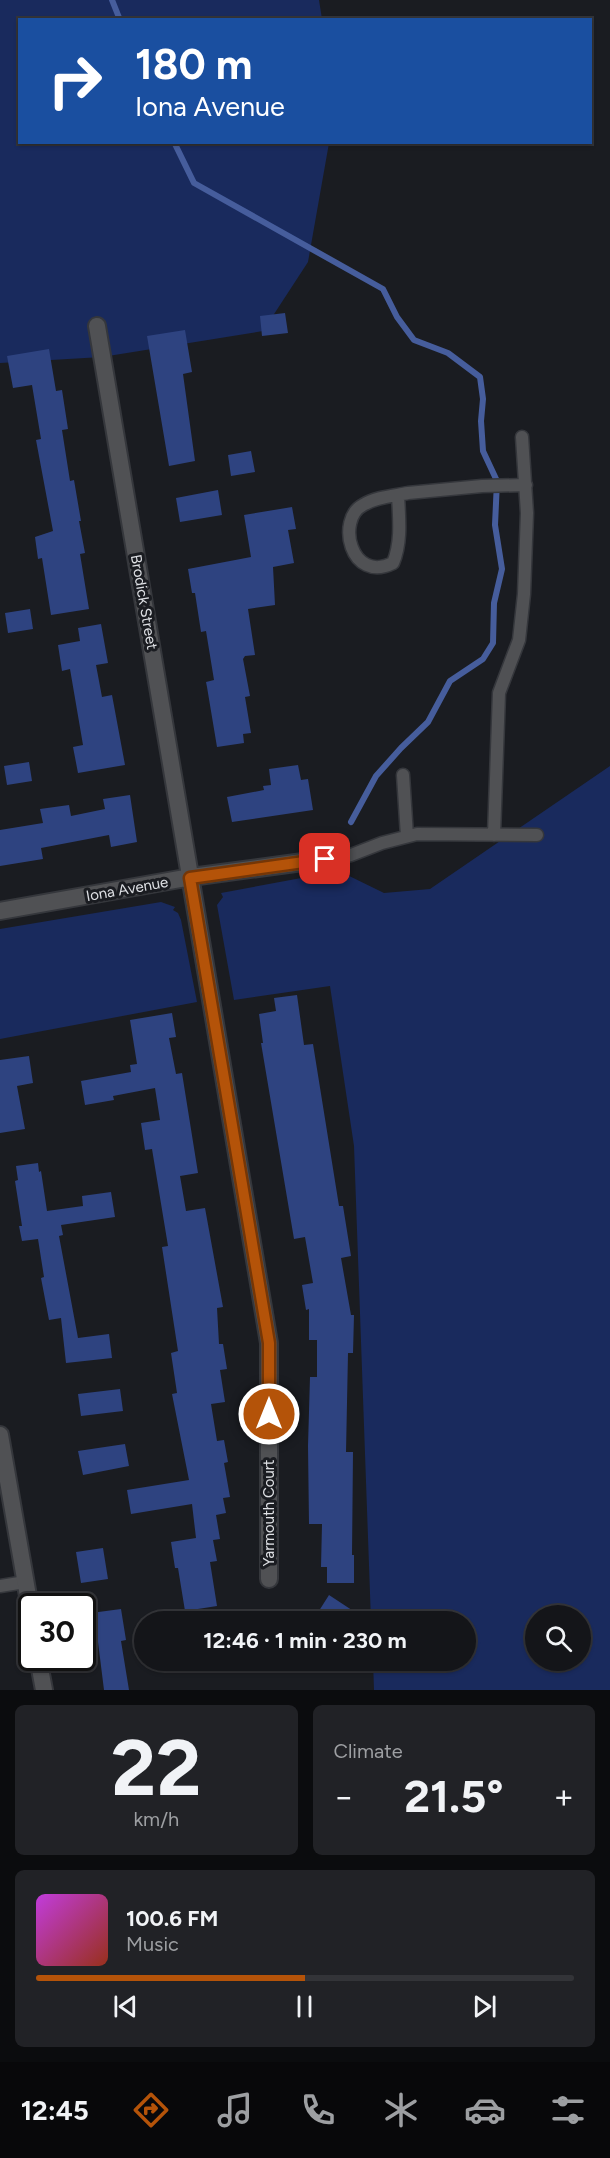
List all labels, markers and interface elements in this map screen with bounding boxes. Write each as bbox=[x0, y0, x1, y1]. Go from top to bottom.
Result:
text: 180 m bbox=[135, 39, 252, 90]
icon: right bbox=[36, 42, 114, 120]
text: Iona Avenue bbox=[135, 90, 285, 123]
street label: Brodick Street bbox=[127, 553, 161, 651]
pin bbox=[299, 833, 350, 884]
icon: arrive bbox=[308, 842, 341, 875]
street label: Iona Avenue bbox=[84, 873, 170, 905]
position arrow bbox=[237, 1382, 301, 1446]
street label: Yarmouth Court bbox=[260, 1459, 278, 1567]
speed limit sign: 30 bbox=[18, 1593, 96, 1671]
map controls bbox=[525, 1605, 591, 1671]
button: search bbox=[525, 1605, 591, 1671]
text: 12:46 · 1 min · 230 m bbox=[203, 1627, 407, 1654]
text: 22 bbox=[111, 1721, 201, 1815]
text: Climate bbox=[334, 1739, 403, 1763]
text: 21.5° bbox=[404, 1769, 503, 1823]
text: − bbox=[334, 1777, 354, 1816]
text: + bbox=[553, 1777, 574, 1816]
text: km/h bbox=[133, 1807, 179, 1831]
text: 100.6 FM bbox=[126, 1905, 218, 1932]
text: Music bbox=[126, 1932, 179, 1956]
icon: previous bbox=[109, 1990, 142, 2023]
icon: pause bbox=[288, 1990, 321, 2023]
icon: next bbox=[468, 1990, 501, 2023]
icon: directions bbox=[130, 2089, 172, 2131]
icon: music bbox=[214, 2089, 256, 2131]
icon: phone bbox=[297, 2089, 339, 2131]
icon: climate bbox=[380, 2089, 422, 2131]
icon: car bbox=[464, 2089, 506, 2131]
icon: filters bbox=[547, 2089, 589, 2131]
text: 12:45 bbox=[21, 2094, 89, 2127]

